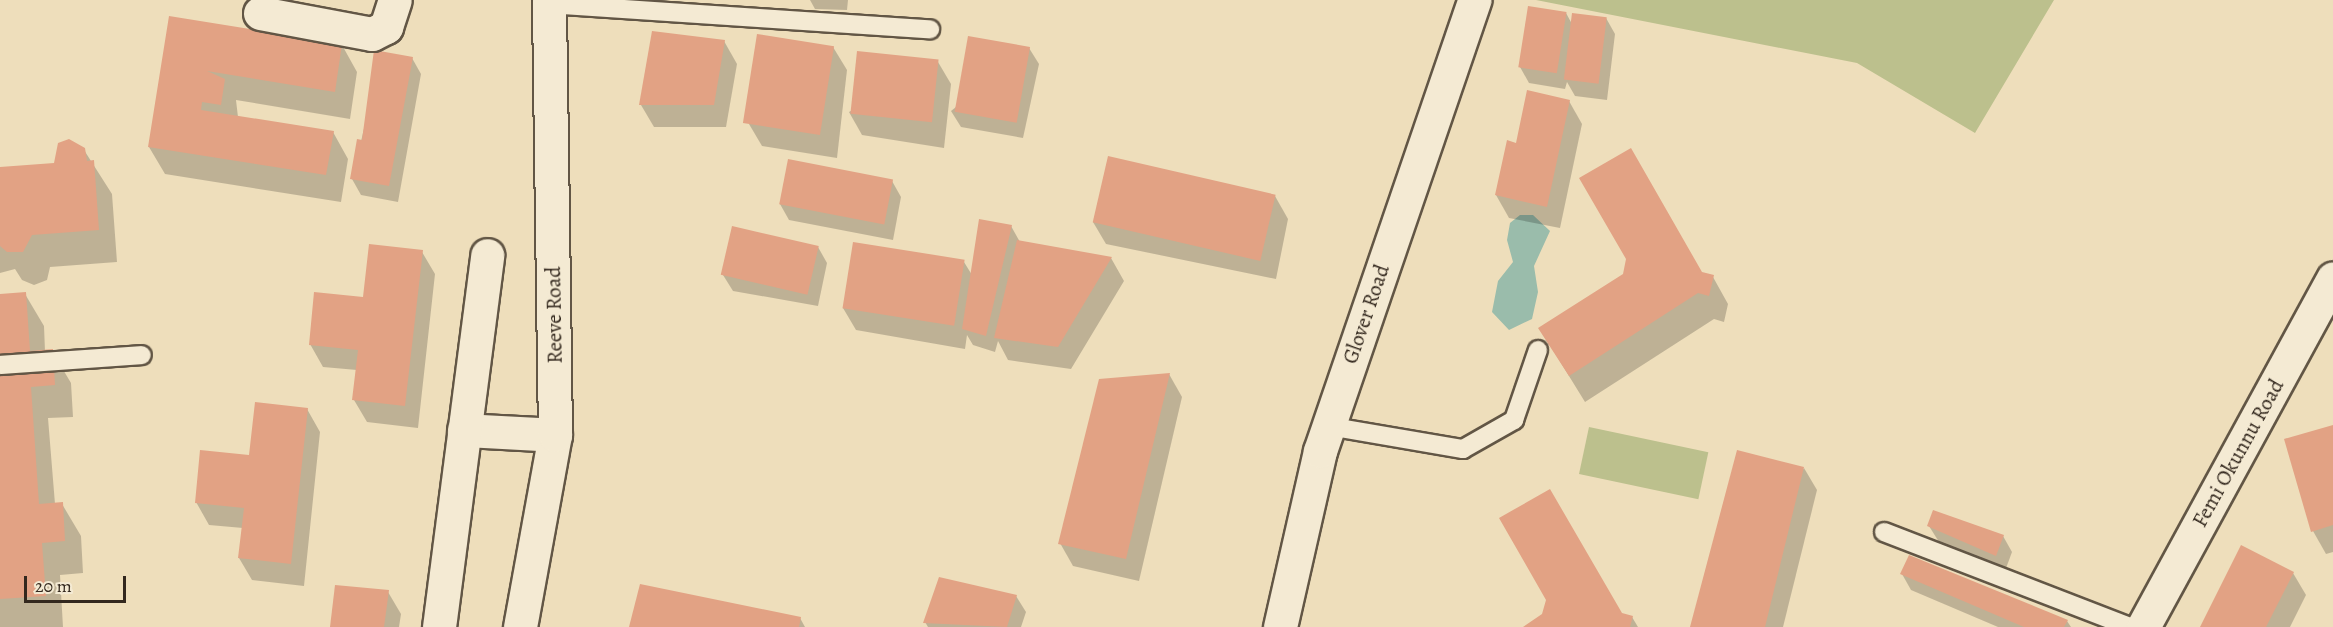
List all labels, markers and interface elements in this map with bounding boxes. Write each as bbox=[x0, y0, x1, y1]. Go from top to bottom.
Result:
street label: Glover Road bbox=[1337, 261, 1395, 367]
street label: Reeve Road bbox=[541, 266, 567, 364]
street label: Femi Okunnu Road bbox=[2187, 375, 2289, 531]
scale bar bbox=[27, 564, 129, 602]
text: 20 m bbox=[35, 574, 72, 598]

